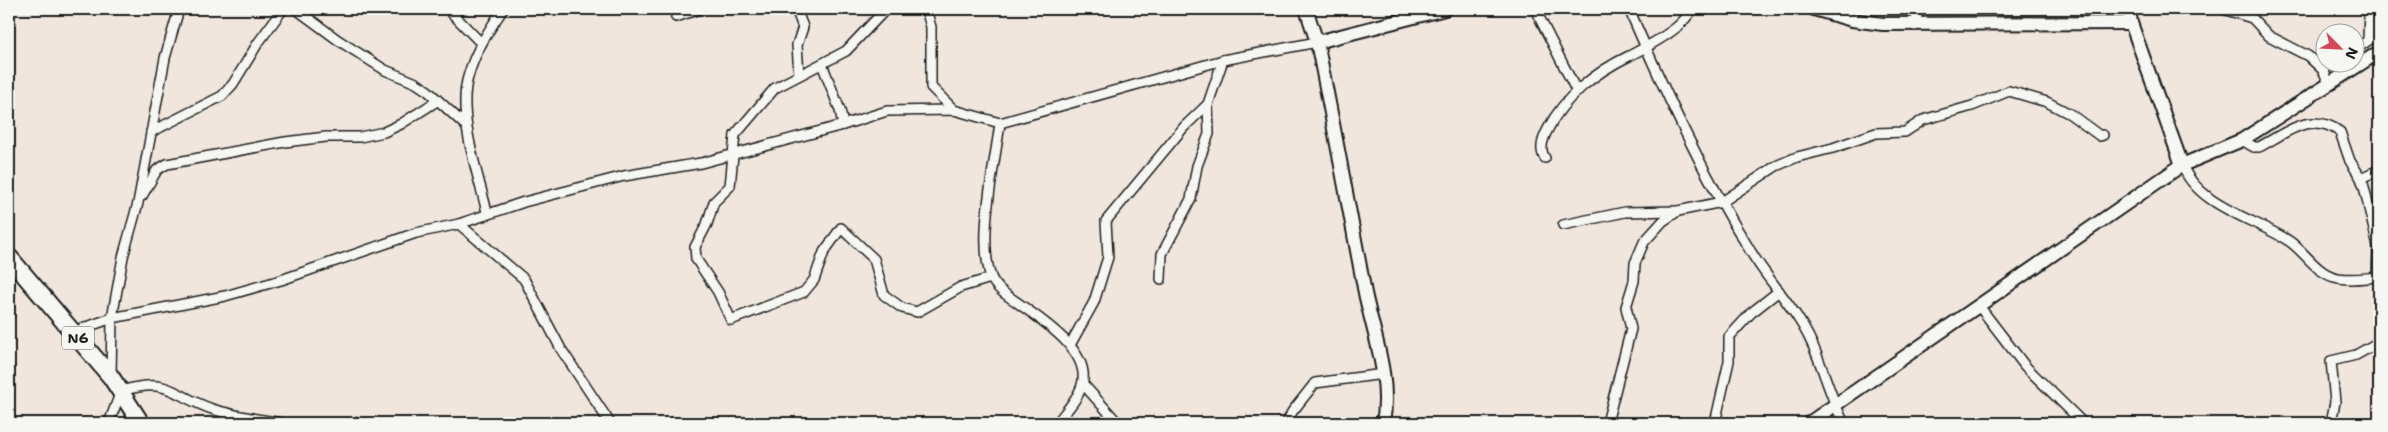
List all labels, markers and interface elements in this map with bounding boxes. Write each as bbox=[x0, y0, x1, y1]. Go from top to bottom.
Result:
north arrow bbox=[2316, 22, 2366, 72]
text: N bbox=[2341, 45, 2362, 62]
road number: N6 bbox=[62, 326, 94, 349]

